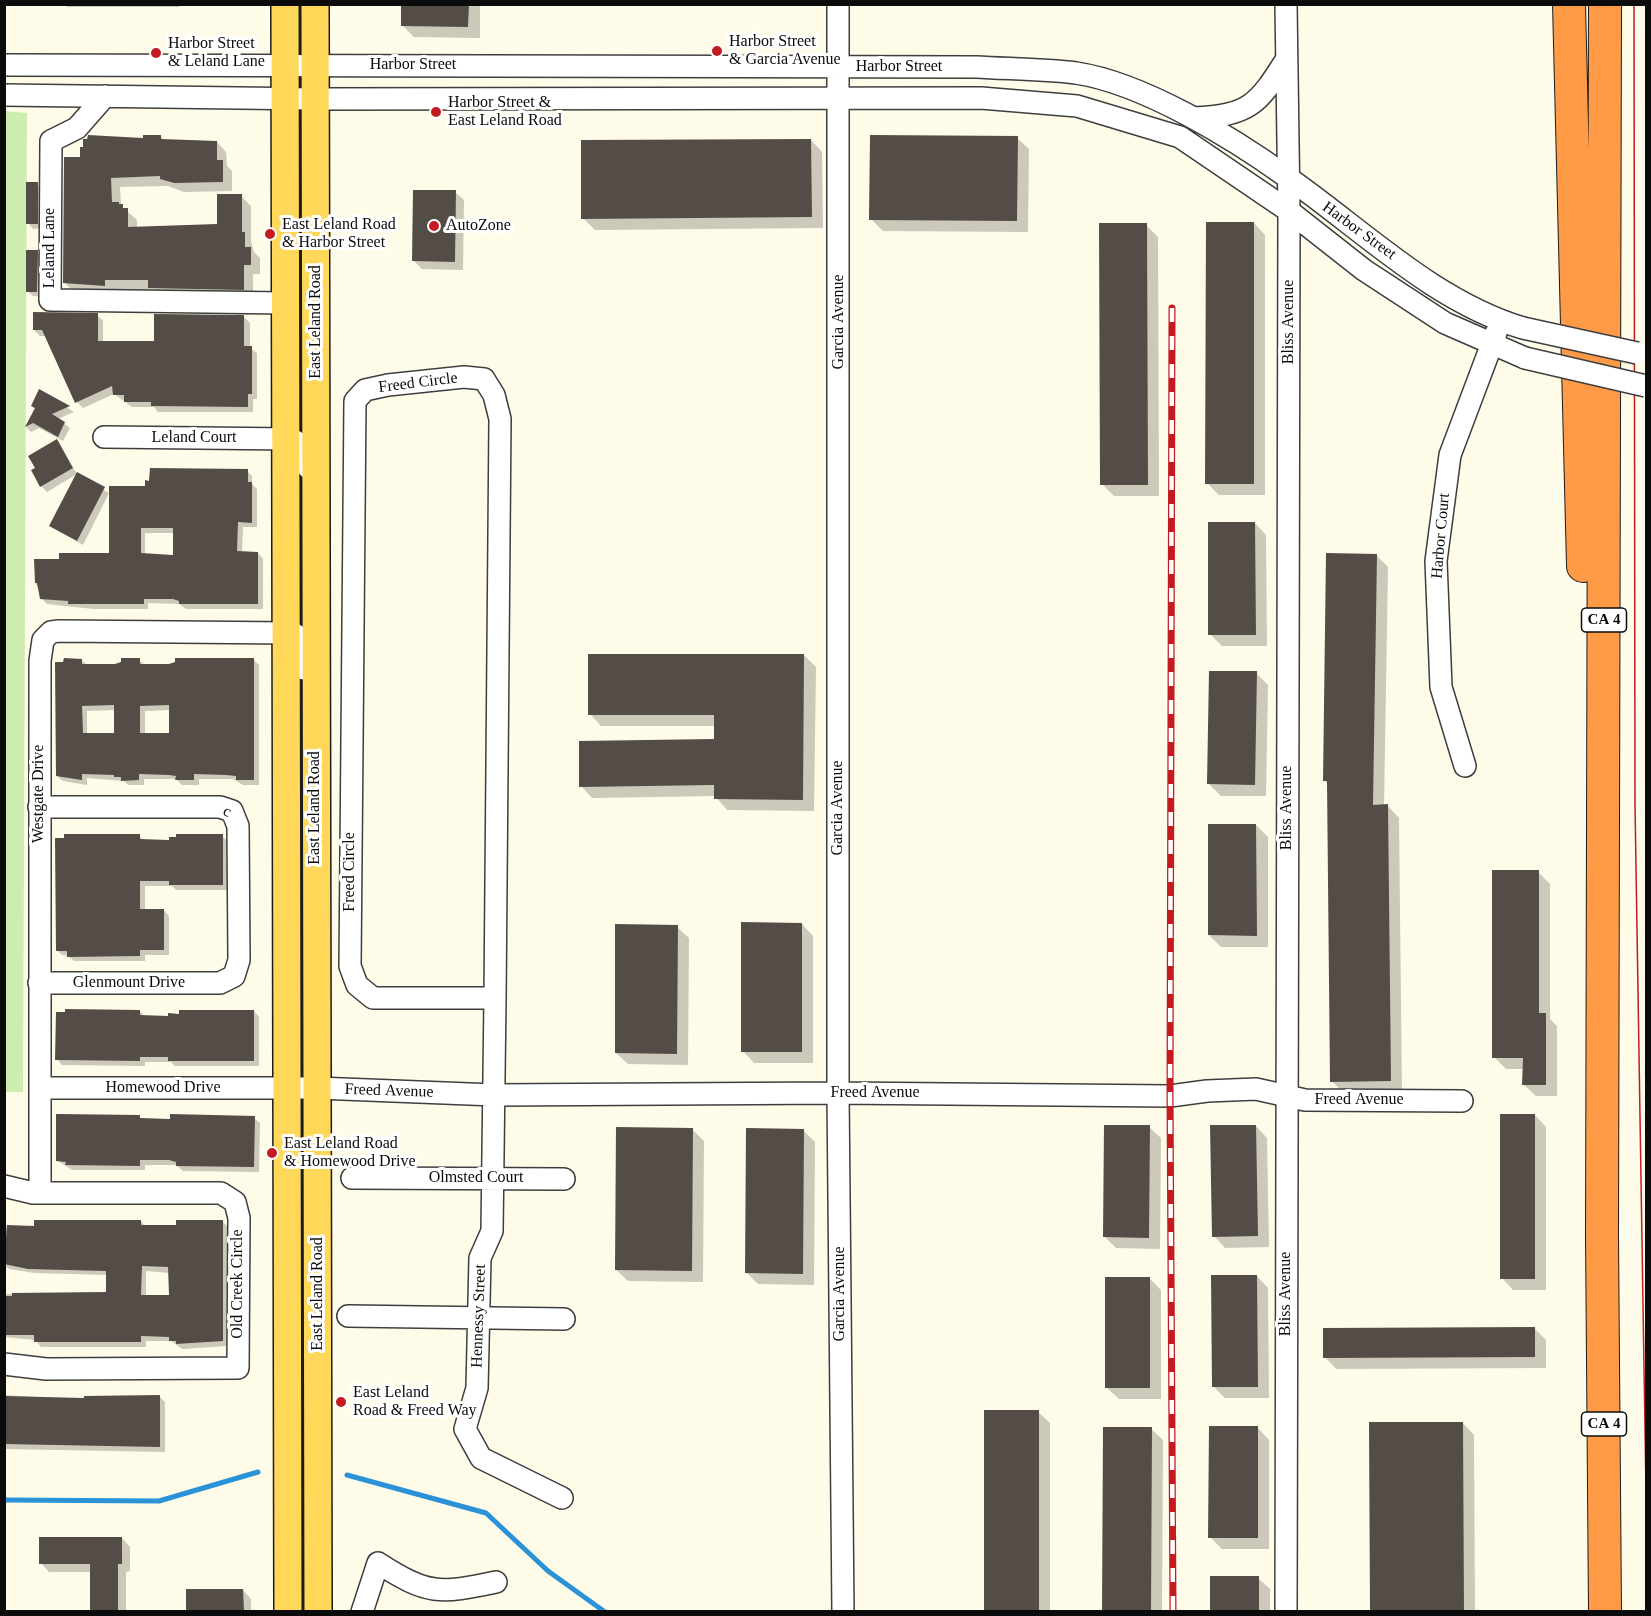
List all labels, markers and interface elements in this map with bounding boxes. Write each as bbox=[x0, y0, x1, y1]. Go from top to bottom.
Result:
place label: Harbor Street & Garcia Avenue bbox=[729, 32, 841, 70]
place label: Harbor Street & Leland Lane bbox=[168, 34, 265, 72]
marker: Harbor Street & Garcia Avenue bbox=[710, 44, 724, 58]
marker: Harbor Street & Leland Lane bbox=[149, 46, 163, 60]
street label: Harbor Street bbox=[370, 55, 456, 75]
street label: Harbor Street bbox=[856, 57, 942, 77]
place label: Harbor Street & East Leland Road bbox=[448, 93, 562, 131]
marker: Harbor Street & East Leland Road bbox=[429, 105, 443, 119]
street label: Harbor Street bbox=[1318, 198, 1400, 264]
street label: Leland Lane bbox=[40, 208, 60, 288]
place label: East Leland Road & Harbor Street bbox=[282, 215, 396, 253]
place label: AutoZone bbox=[446, 216, 511, 236]
marker: AutoZone bbox=[427, 219, 441, 233]
marker: East Leland Road & Harbor Street bbox=[263, 227, 277, 241]
street label: East Leland Road bbox=[306, 265, 326, 379]
street label: Garcia Avenue bbox=[829, 274, 849, 370]
street label: Bliss Avenue bbox=[1279, 280, 1299, 364]
street label: Freed Circle bbox=[377, 369, 459, 397]
street label: Leland Court bbox=[152, 428, 236, 448]
street label: Harbor Court bbox=[1428, 492, 1454, 580]
road number: CA 4 bbox=[1582, 608, 1626, 632]
street label: Westgate Drive bbox=[29, 745, 49, 843]
street label: East Leland Road bbox=[305, 751, 325, 865]
street label: Garcia Avenue bbox=[828, 760, 848, 856]
street label: Bliss Avenue bbox=[1277, 766, 1297, 850]
street label: c bbox=[220, 802, 234, 822]
street label: Freed Circle bbox=[340, 832, 360, 912]
street label: Glenmount Drive bbox=[73, 973, 185, 993]
street label: Homewood Drive bbox=[105, 1078, 221, 1098]
street label: Freed Avenue bbox=[344, 1080, 434, 1102]
street label: Freed Avenue bbox=[831, 1083, 920, 1103]
street label: Freed Avenue bbox=[1314, 1090, 1404, 1110]
place label: East Leland Road & Homewood Drive bbox=[284, 1134, 416, 1172]
marker: East Leland Road & Homewood Drive bbox=[265, 1146, 279, 1160]
street label: Olmsted Court bbox=[429, 1168, 523, 1188]
street label: Old Creek Circle bbox=[228, 1229, 248, 1339]
street label: East Leland Road bbox=[308, 1237, 328, 1351]
street label: Garcia Avenue bbox=[830, 1246, 850, 1342]
street label: Bliss Avenue bbox=[1276, 1252, 1296, 1336]
street label: Hennessy Street bbox=[468, 1264, 490, 1368]
place label: East Leland Road & Freed Way bbox=[353, 1383, 477, 1421]
marker: East Leland Road & Freed Way bbox=[334, 1395, 348, 1409]
road number: CA 4 bbox=[1582, 1412, 1626, 1436]

